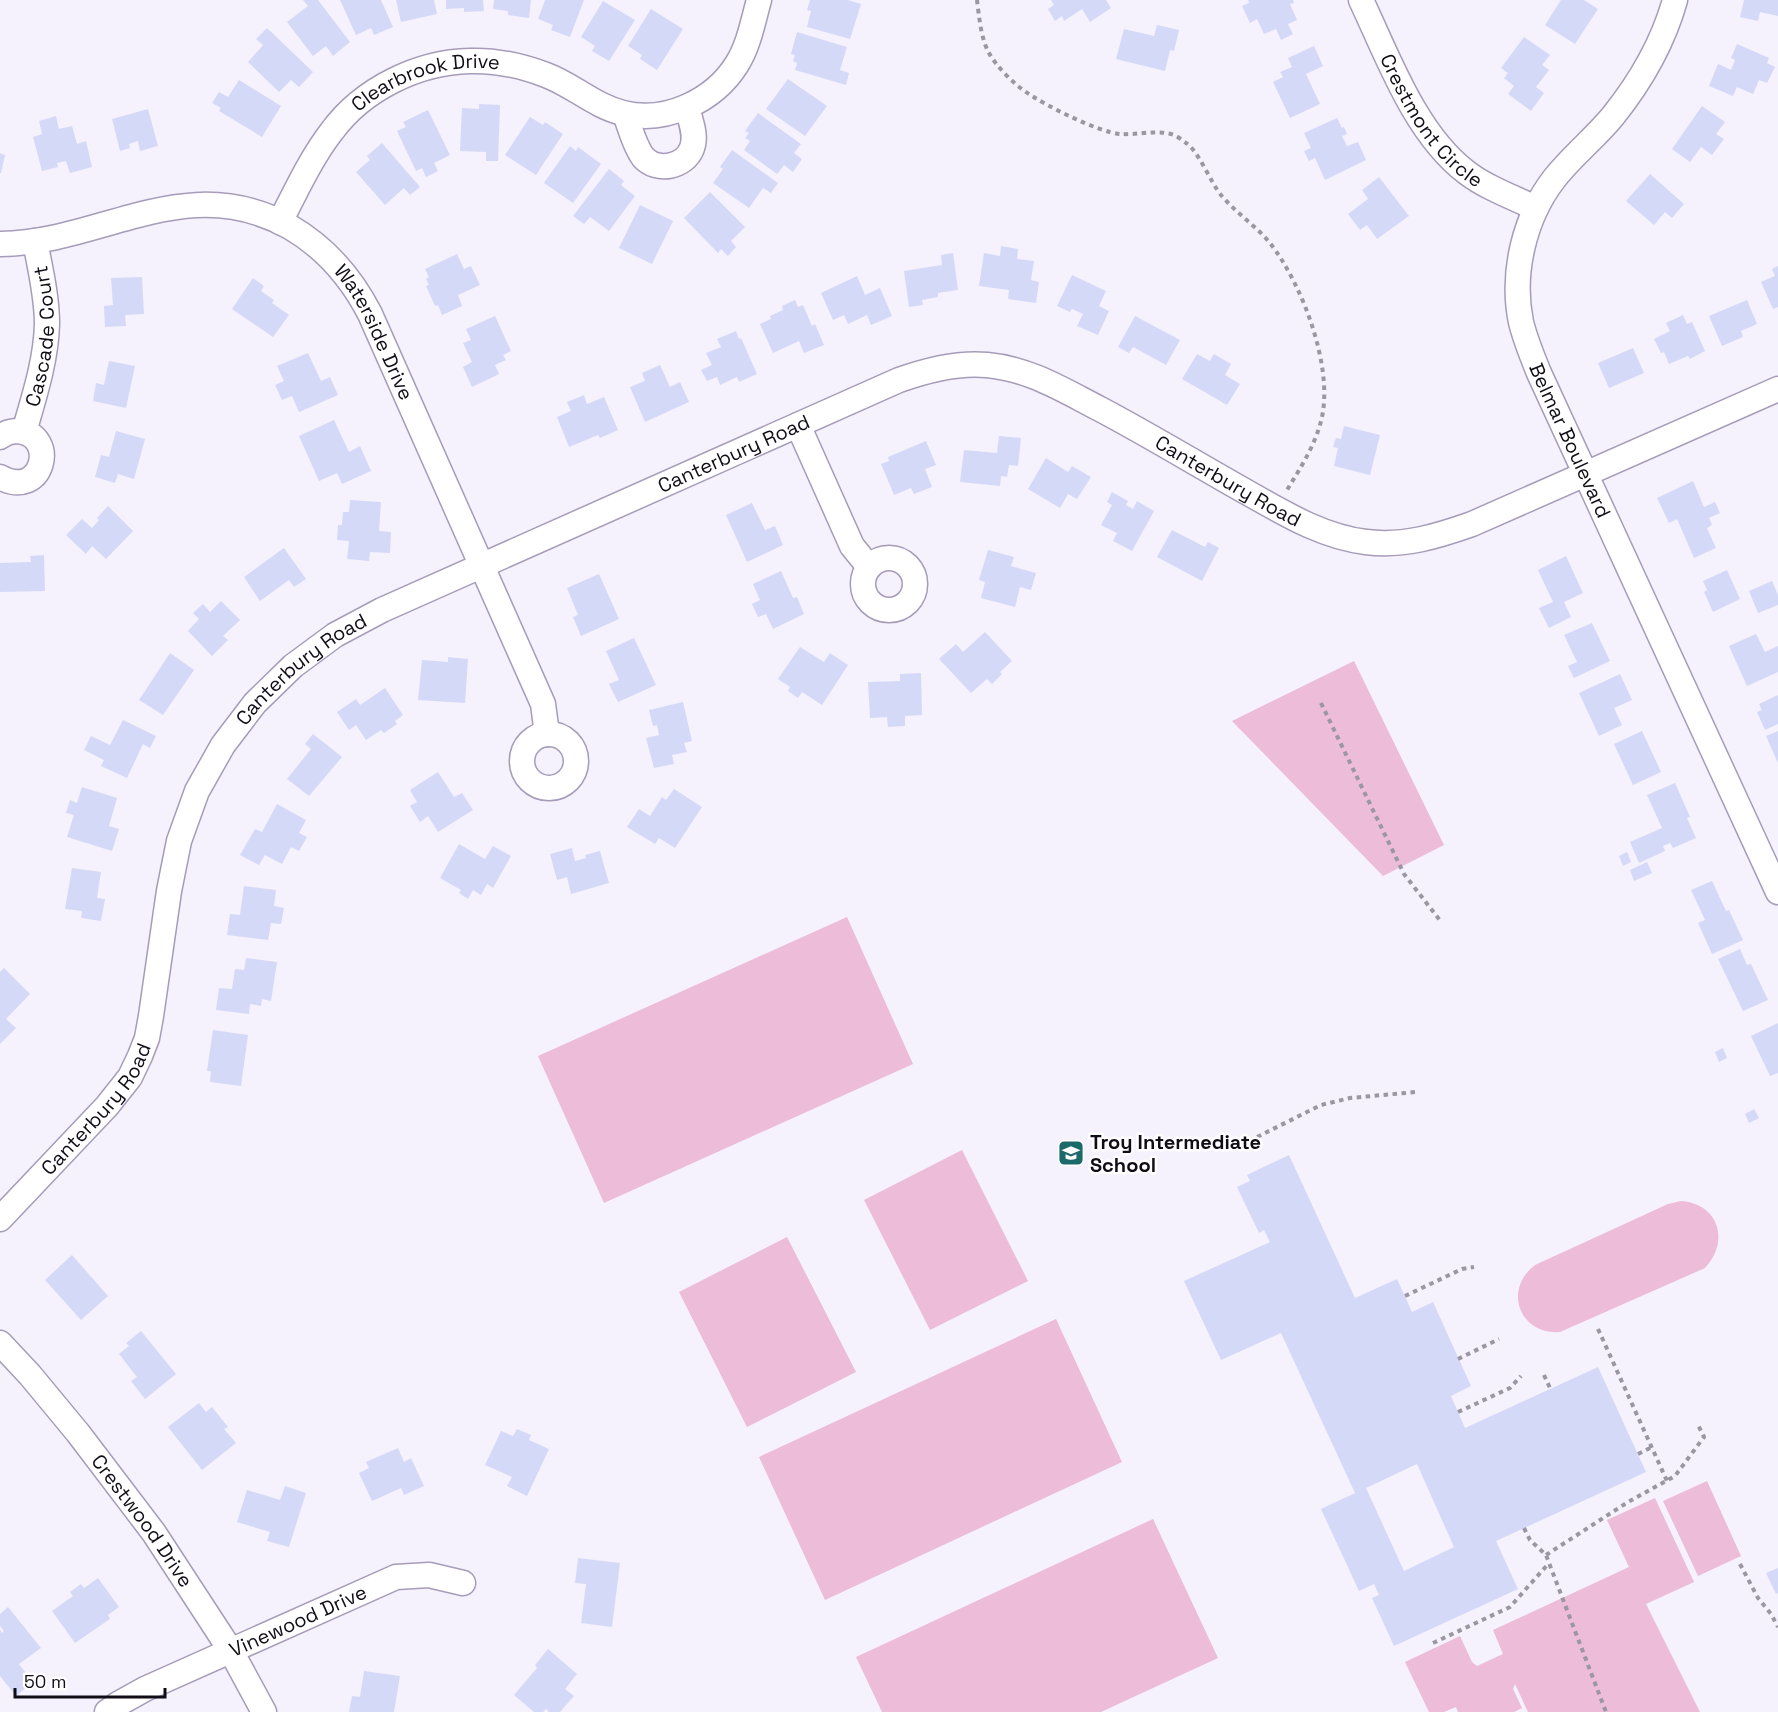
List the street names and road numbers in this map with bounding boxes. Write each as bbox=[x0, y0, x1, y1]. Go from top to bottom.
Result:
street label: Clearbrook Drive bbox=[346, 48, 501, 117]
street label: Crestmont Circle bbox=[1374, 50, 1488, 193]
street label: Waterside Drive bbox=[329, 259, 419, 404]
street label: Cascade Court bbox=[19, 264, 60, 410]
street label: Belmar Boulevard bbox=[1523, 359, 1617, 522]
street label: Canterbury Road bbox=[654, 408, 814, 499]
street label: Canterbury Road bbox=[1150, 429, 1305, 533]
street label: Canterbury Road bbox=[230, 608, 371, 730]
street label: Canterbury Road bbox=[35, 1039, 157, 1181]
street label: Crestwood Drive bbox=[86, 1449, 199, 1592]
street label: Vinewood Drive bbox=[225, 1579, 371, 1663]

